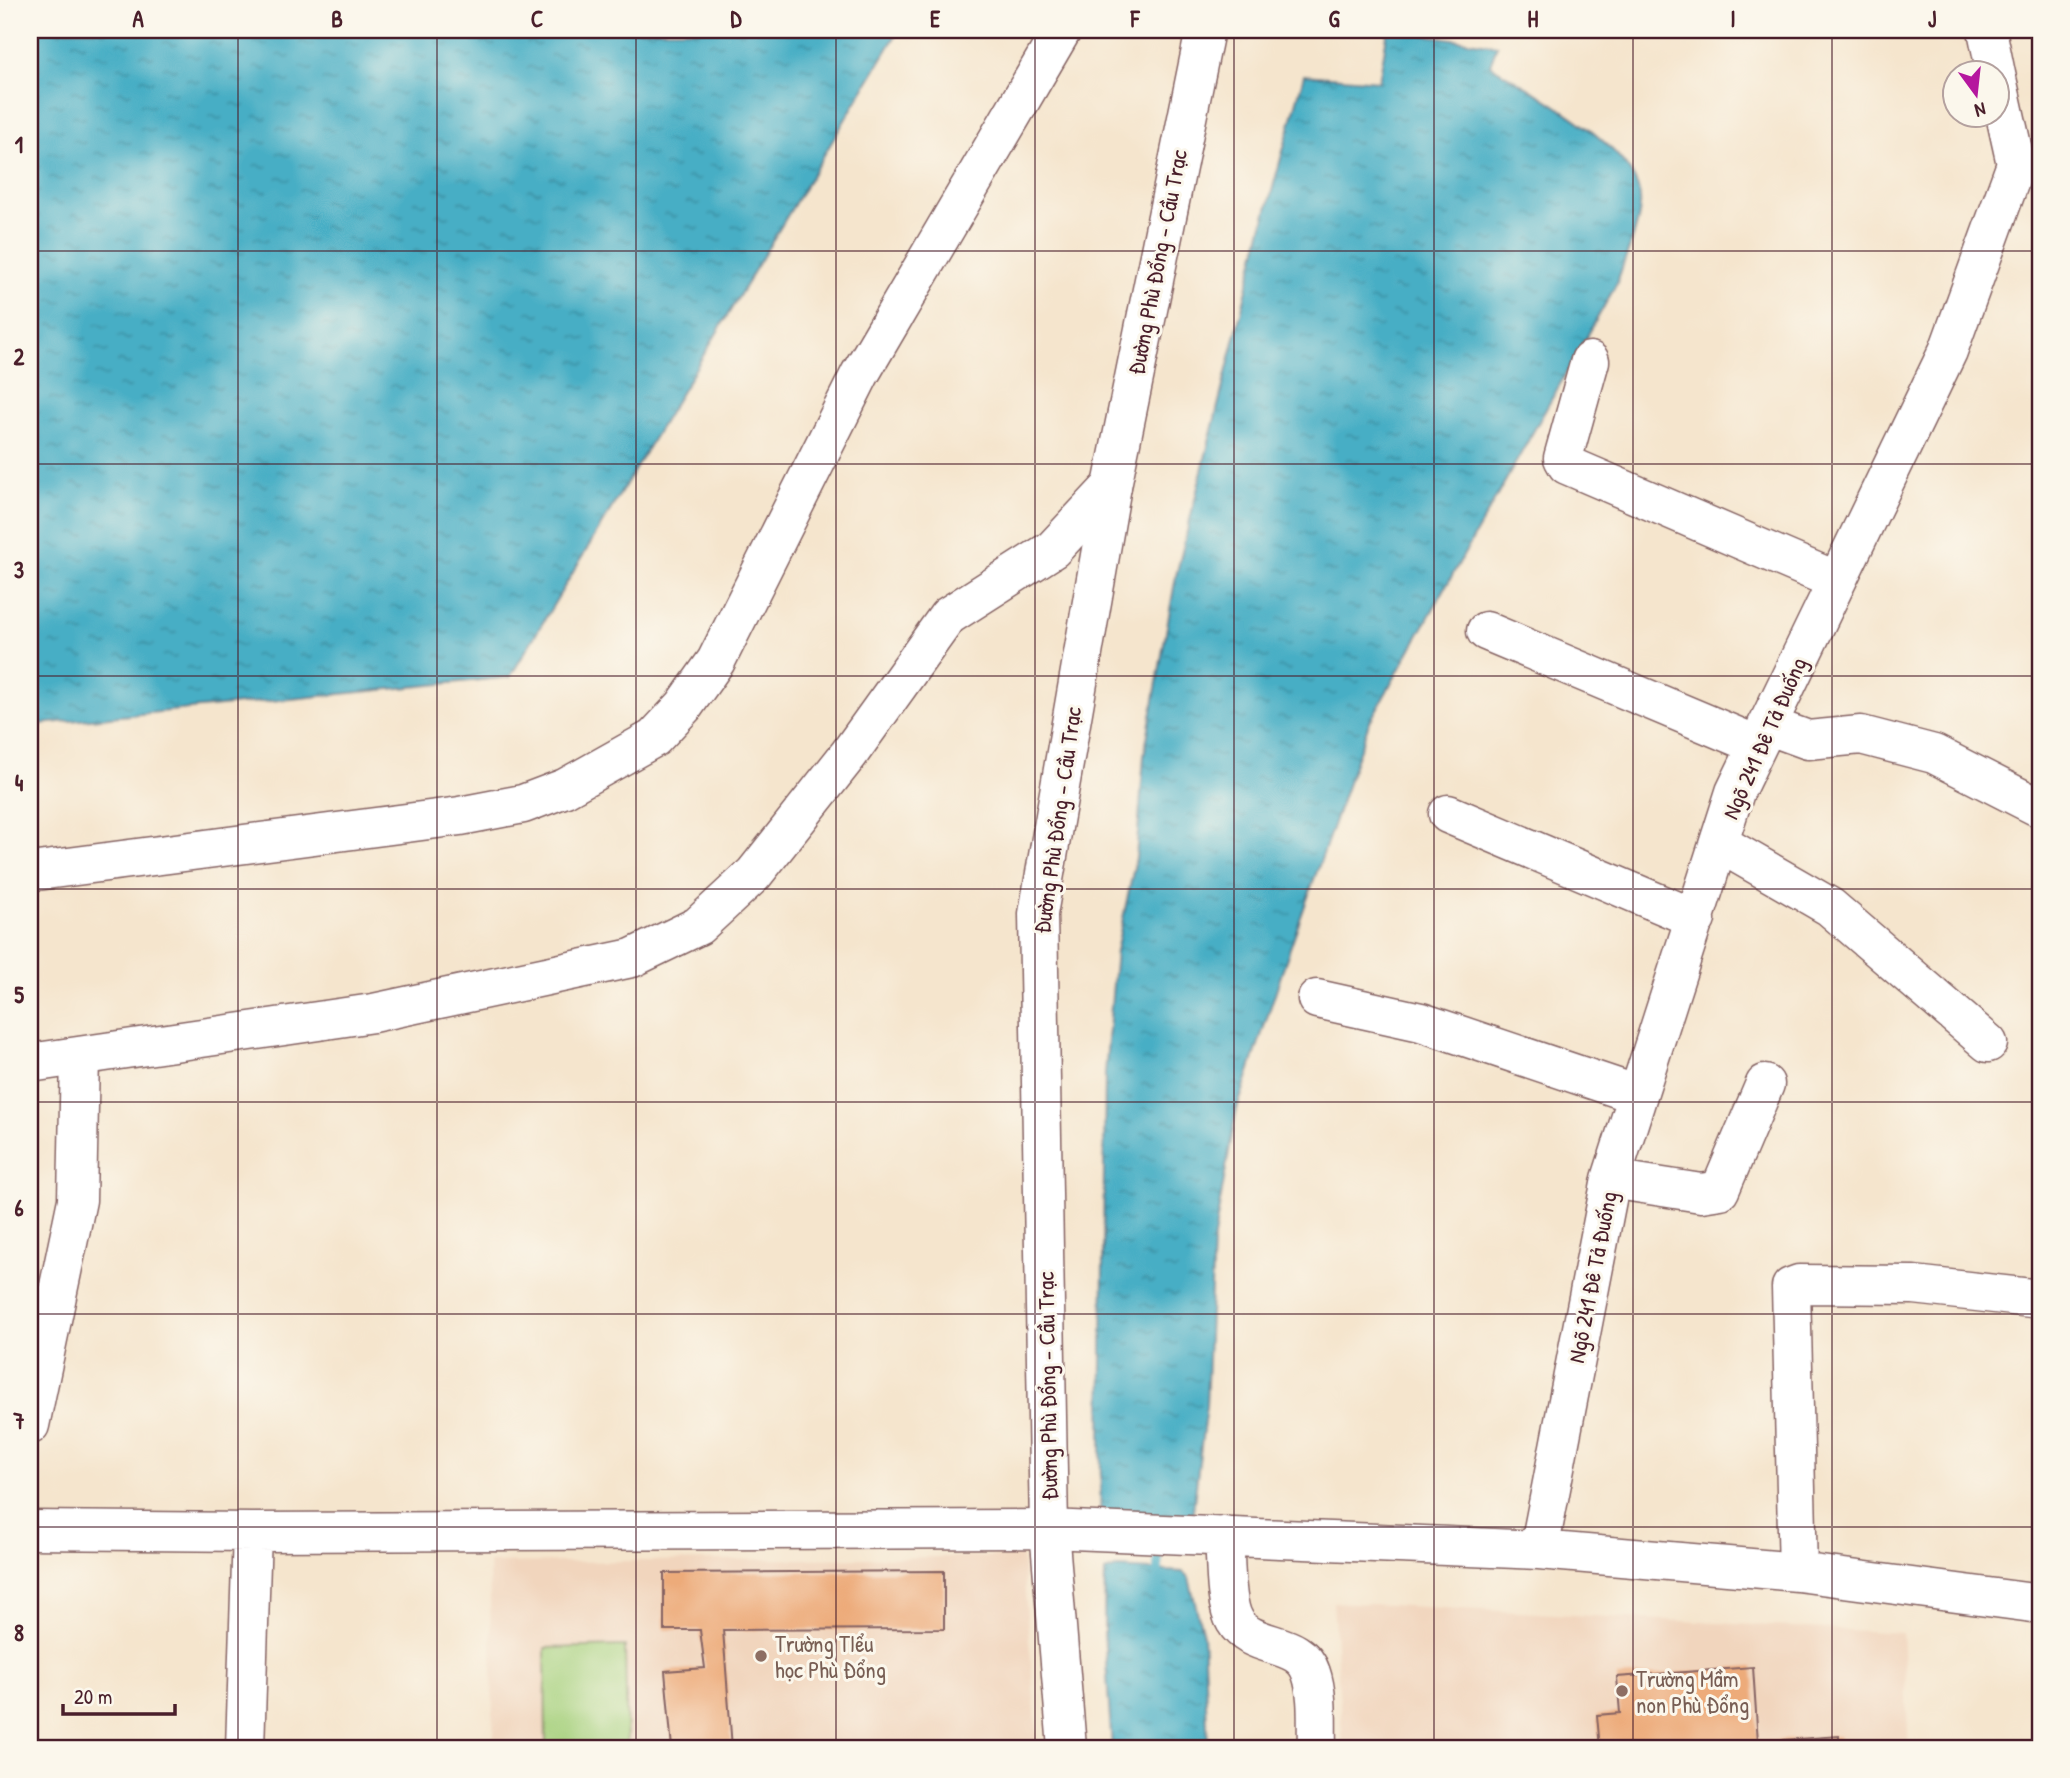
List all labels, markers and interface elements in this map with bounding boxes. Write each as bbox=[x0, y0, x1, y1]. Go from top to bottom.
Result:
text: A bbox=[132, 3, 144, 34]
text: B bbox=[331, 3, 343, 34]
text: C bbox=[531, 3, 543, 34]
text: D bbox=[731, 3, 743, 34]
text: E bbox=[930, 3, 941, 34]
text: F bbox=[1130, 3, 1141, 34]
text: G bbox=[1328, 3, 1340, 34]
text: H bbox=[1528, 3, 1539, 34]
text: I bbox=[1730, 3, 1736, 34]
text: J bbox=[1928, 3, 1937, 34]
north arrow bbox=[1940, 60, 2010, 130]
text: N bbox=[1972, 97, 1989, 124]
text: 1 bbox=[15, 129, 23, 160]
street label: Đường Phù Đổng - Cầu Trạc bbox=[1120, 147, 1194, 377]
text: 2 bbox=[14, 341, 25, 372]
text: 3 bbox=[14, 554, 24, 585]
street label: Ngõ 241 Đê Tả Đuống bbox=[1714, 652, 1814, 824]
street label: Đường Phù Đổng - Cầu Trạc bbox=[1026, 705, 1088, 935]
text: 4 bbox=[15, 767, 24, 798]
text: 5 bbox=[14, 979, 24, 1010]
street label: Ngõ 241 Đê Tả Đuống bbox=[1560, 1189, 1624, 1365]
text: 6 bbox=[14, 1192, 24, 1223]
street label: Đường Phù Đổng - Cầu Trạc bbox=[1030, 1272, 1064, 1500]
text: 7 bbox=[12, 1405, 25, 1436]
text: 8 bbox=[14, 1617, 24, 1648]
place label: Trường TIểu học Phù Đổng bbox=[775, 1628, 886, 1685]
marker: Trường TIểu học Phù Đổng bbox=[753, 1648, 769, 1664]
place label: Trường Mầm non Phù Đổng bbox=[1636, 1663, 1749, 1720]
scale bar bbox=[63, 1673, 175, 1717]
text: 20 m bbox=[74, 1682, 112, 1711]
marker: Trường Mầm non Phù Đổng bbox=[1614, 1683, 1630, 1699]

